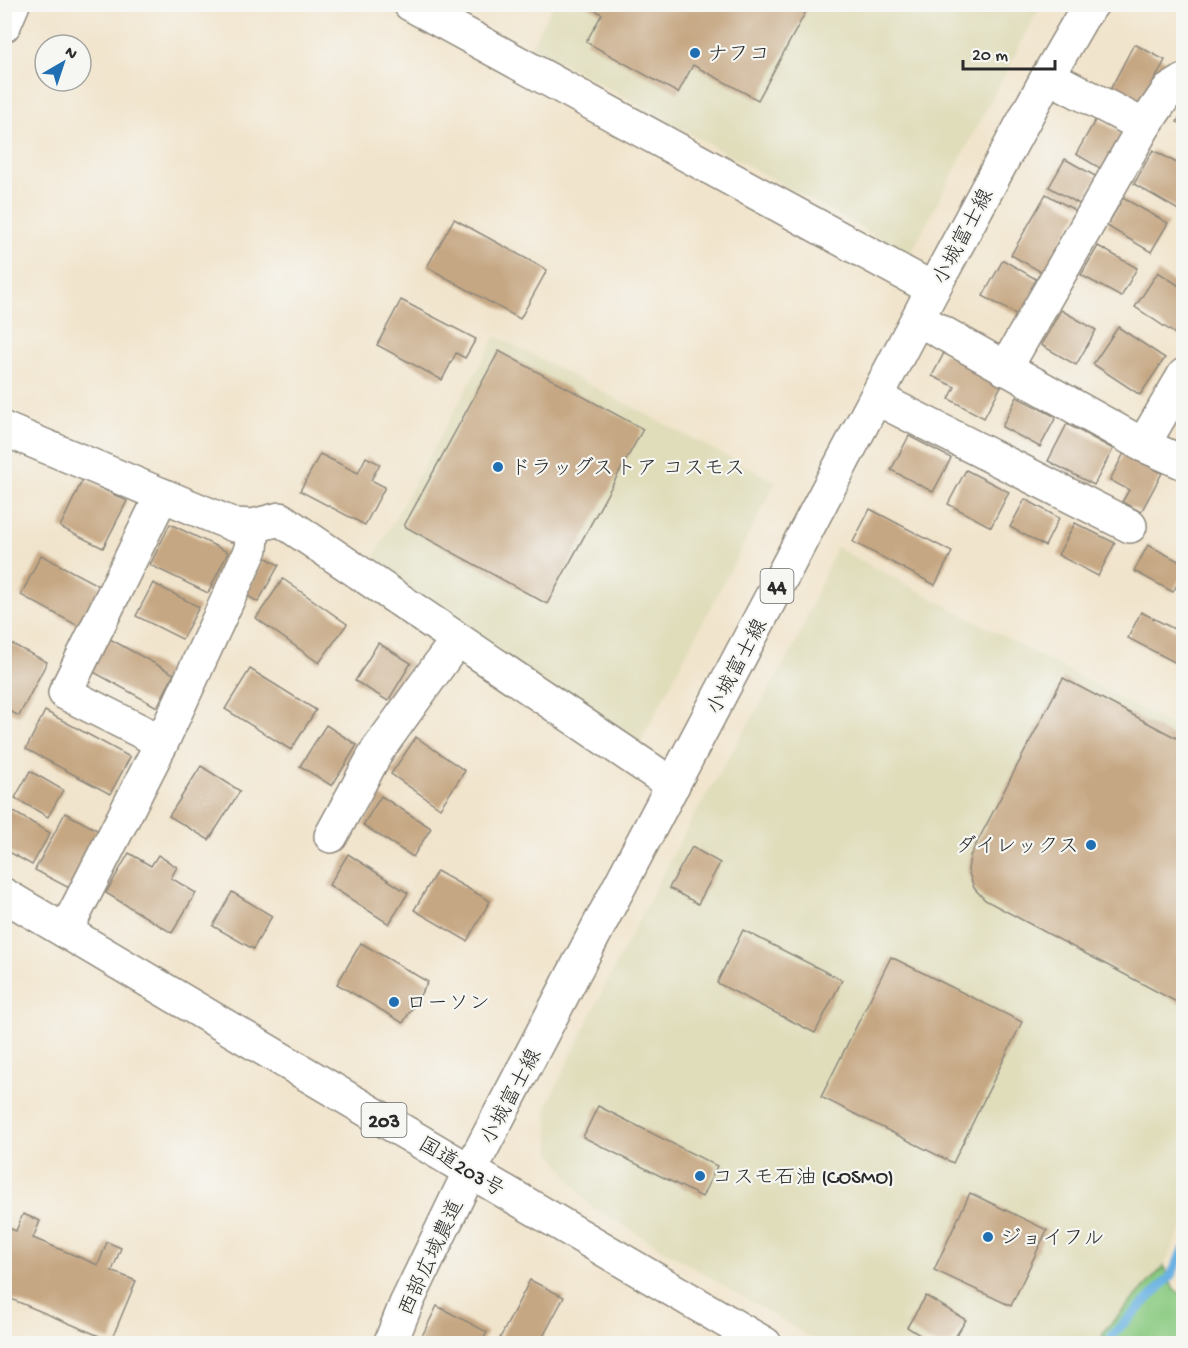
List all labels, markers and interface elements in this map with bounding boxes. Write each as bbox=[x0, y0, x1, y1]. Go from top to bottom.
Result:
north arrow bbox=[33, 33, 93, 93]
scale bar bbox=[963, 33, 1054, 71]
text: N bbox=[60, 43, 81, 65]
place label: ナフコ bbox=[707, 44, 770, 69]
marker: ナフコ bbox=[688, 46, 702, 60]
text: 20 m bbox=[972, 46, 1008, 67]
street label: 小城富士線 bbox=[929, 185, 1001, 290]
place label: ドラッグストア コスモス bbox=[510, 457, 745, 483]
marker: ドラッグストア コスモス bbox=[491, 460, 505, 474]
road number: 44 bbox=[760, 569, 794, 603]
street label: 小城富士線 bbox=[703, 615, 775, 720]
place label: ダイレックス bbox=[956, 835, 1079, 861]
marker: ダイレックス bbox=[1084, 838, 1098, 852]
place label: ローソン bbox=[406, 993, 490, 1018]
marker: ローソン bbox=[387, 995, 401, 1009]
street label: 小城富士線 bbox=[477, 1045, 549, 1150]
road number: 203 bbox=[362, 1103, 406, 1137]
street label: 国道203号 bbox=[413, 1133, 508, 1204]
place label: コスモ石油 (COSMO) bbox=[712, 1166, 894, 1192]
marker: コスモ石油 (COSMO) bbox=[693, 1169, 707, 1183]
street label: 西部広域農道 bbox=[393, 1195, 471, 1321]
place label: ジョイフル bbox=[1000, 1228, 1104, 1253]
marker: ジョイフル bbox=[981, 1230, 995, 1244]

